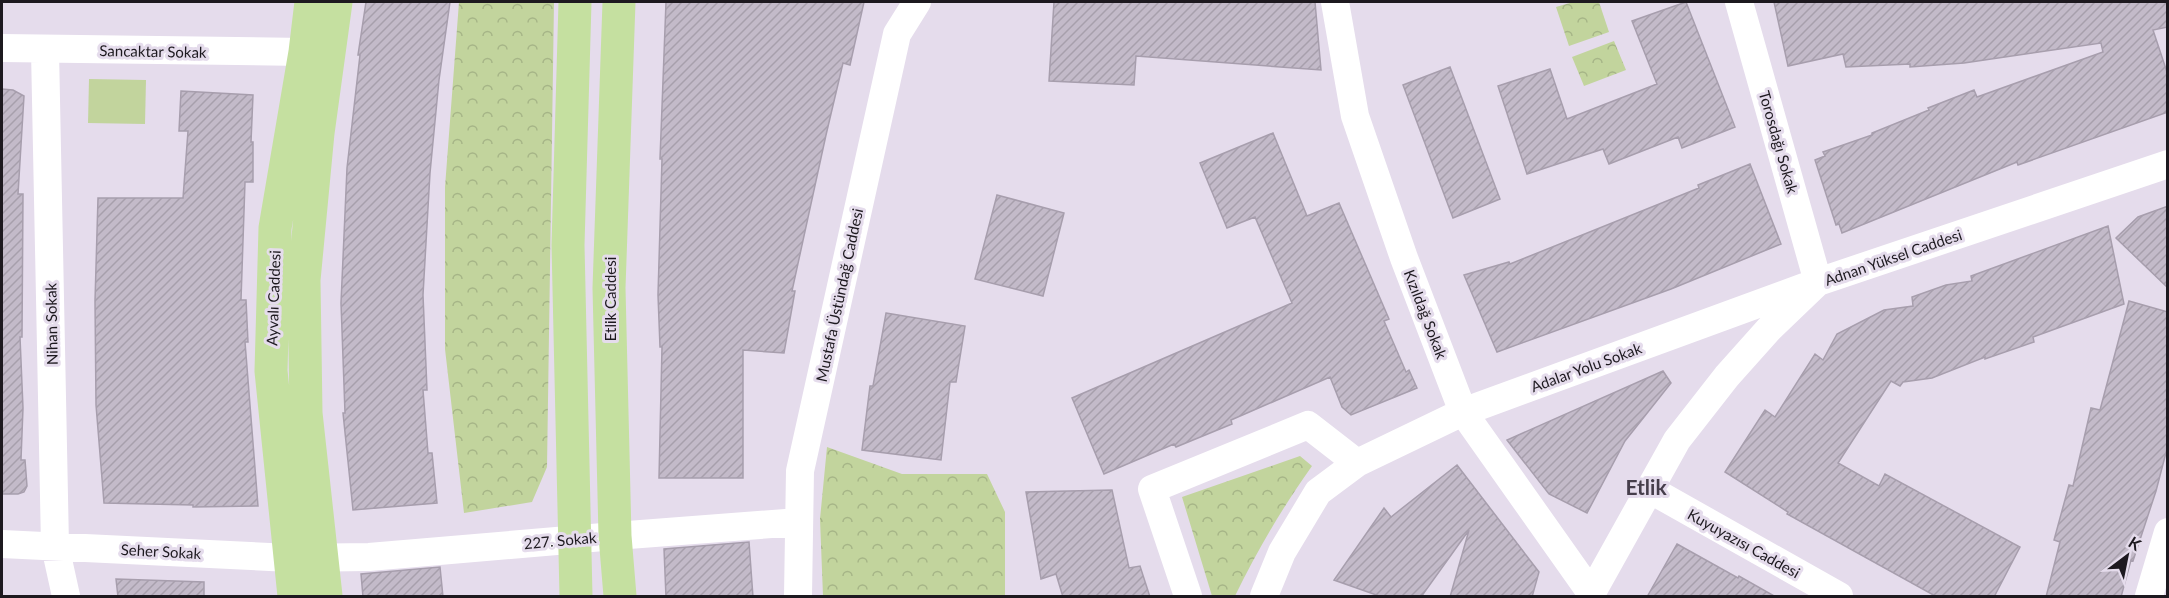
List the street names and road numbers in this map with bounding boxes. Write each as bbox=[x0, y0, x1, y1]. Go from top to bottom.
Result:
street label: Sancaktar Sokak bbox=[99, 41, 207, 61]
street label: Torosdağı Sokak bbox=[1756, 89, 1802, 196]
street label: Mustafa Üstündağ Caddesi bbox=[812, 207, 866, 383]
street label: Adnan Yüksel Caddesi bbox=[1822, 225, 1964, 289]
street label: Ayvalı Caddesi bbox=[262, 250, 284, 346]
street label: Etlik Caddesi bbox=[601, 257, 619, 341]
street label: Kızıldağ Sokak bbox=[1401, 267, 1451, 362]
street label: Nihan Sokak bbox=[41, 282, 61, 365]
street label: Adalar Yolu Sokak bbox=[1528, 338, 1644, 395]
street label: Kuyuyazısı Caddesi bbox=[1685, 505, 1803, 581]
street label: 227. Sokak bbox=[523, 528, 597, 552]
street label: Seher Sokak bbox=[120, 540, 202, 562]

